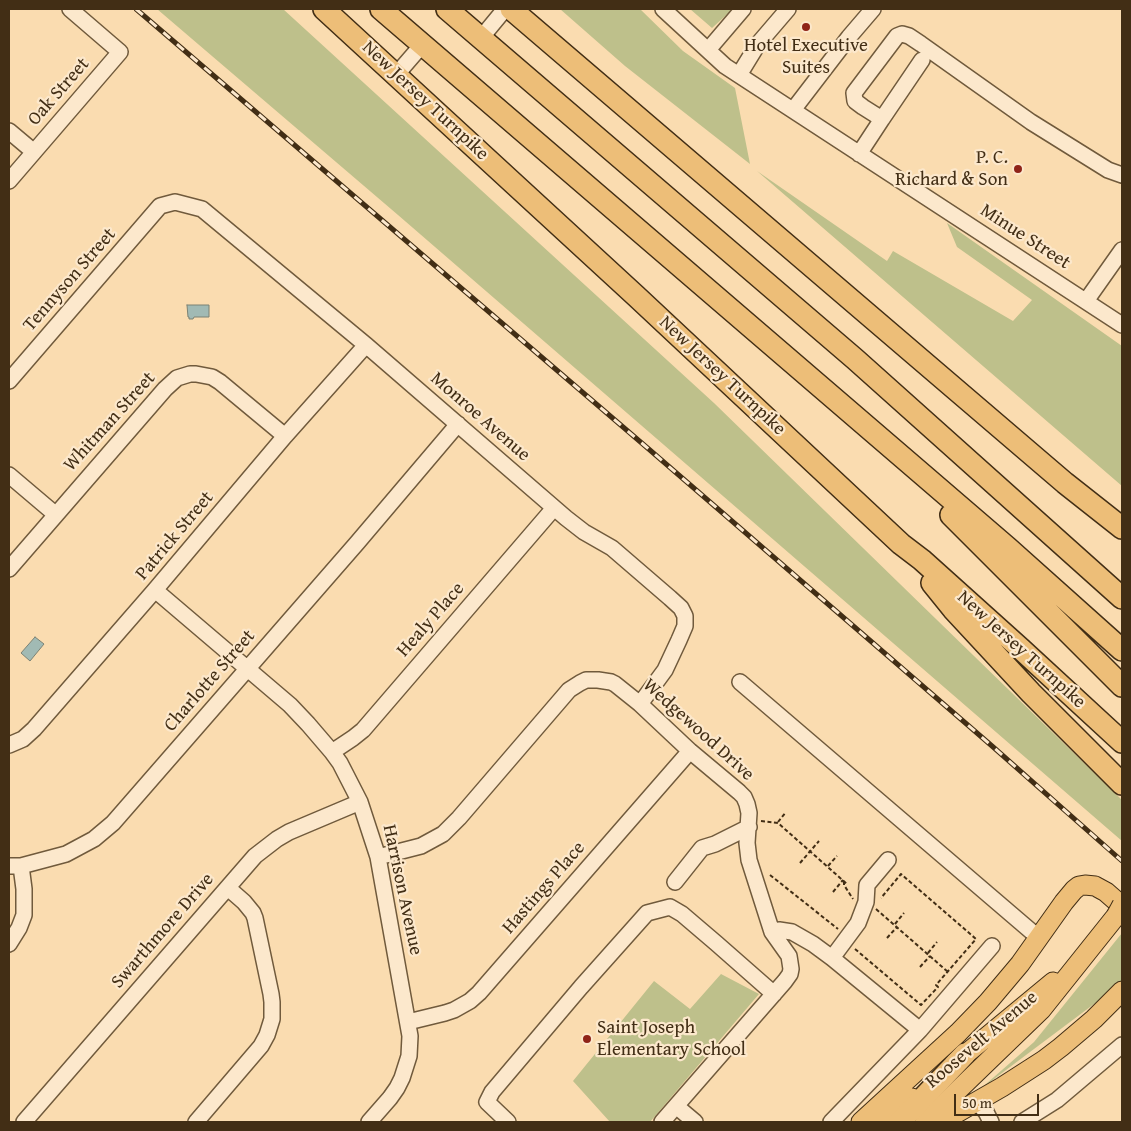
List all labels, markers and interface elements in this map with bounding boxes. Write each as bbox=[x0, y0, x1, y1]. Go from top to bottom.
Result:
marker: Hotel Executive Suites bbox=[800, 21, 812, 33]
place label: Hotel Executive Suites bbox=[744, 35, 868, 79]
street label: New Jersey Turnpike bbox=[357, 36, 493, 166]
street label: Oak Street bbox=[23, 53, 95, 131]
place label: P. C. Richard & Son bbox=[895, 147, 1008, 191]
marker: P. C. Richard & Son bbox=[1012, 163, 1024, 175]
street label: Minue Street bbox=[976, 199, 1074, 275]
street label: Tennyson Street bbox=[19, 224, 121, 336]
street label: New Jersey Turnpike bbox=[654, 311, 790, 441]
street label: Whitman Street bbox=[59, 367, 161, 477]
street label: Monroe Avenue bbox=[425, 368, 535, 466]
street label: Patrick Street bbox=[131, 487, 219, 585]
street label: Healy Place bbox=[392, 578, 470, 662]
street label: New Jersey Turnpike bbox=[952, 586, 1090, 714]
street label: Charlotte Street bbox=[160, 625, 260, 737]
street label: Wedgewood Drive bbox=[637, 674, 759, 786]
street label: Harrison Avenue bbox=[377, 823, 427, 957]
street label: Hastings Place bbox=[498, 837, 590, 939]
street label: Swarthmore Drive bbox=[107, 869, 219, 993]
street label: Roosevelt Avenue bbox=[921, 986, 1043, 1094]
place label: Saint Joseph Elementary School bbox=[597, 1017, 746, 1061]
marker: Saint Joseph Elementary School bbox=[581, 1033, 593, 1045]
scale bar bbox=[956, 1084, 1041, 1116]
text: 50 m bbox=[962, 1092, 992, 1113]

